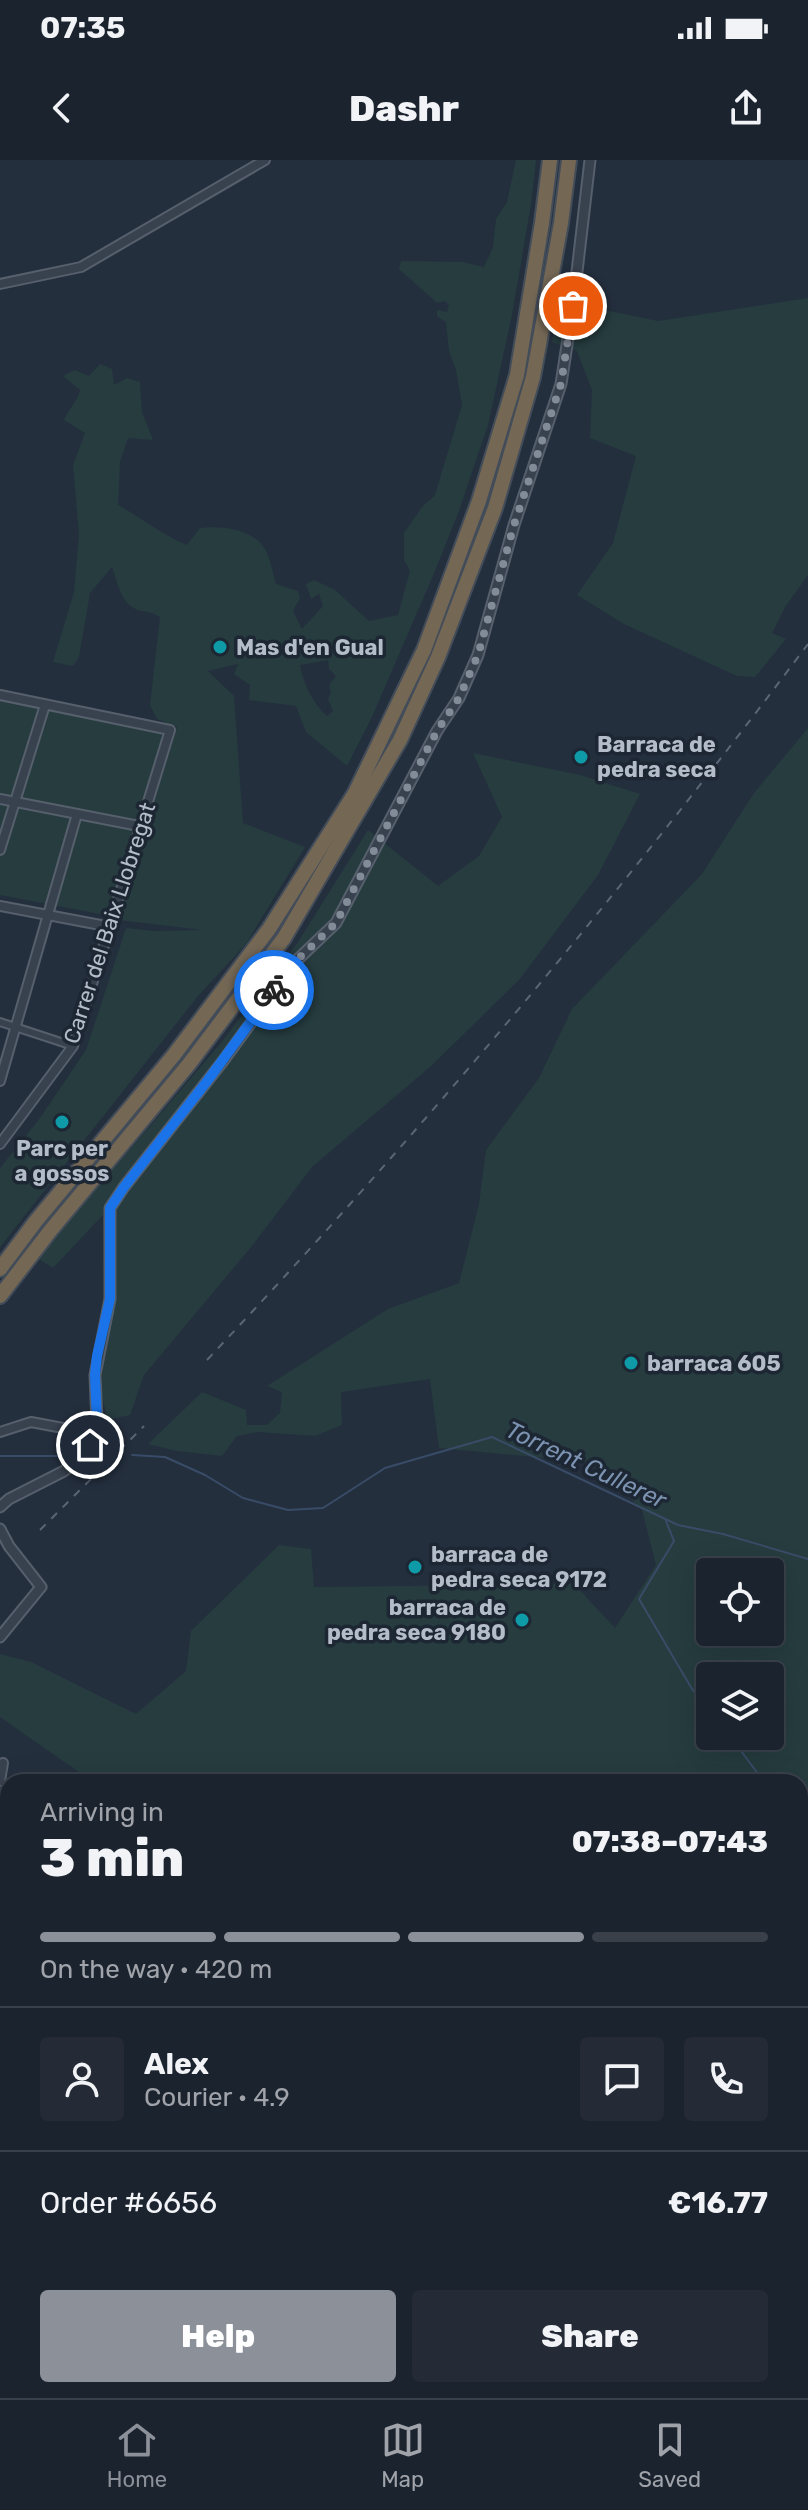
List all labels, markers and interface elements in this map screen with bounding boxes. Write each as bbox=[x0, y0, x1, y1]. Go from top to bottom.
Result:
text: 07:35 bbox=[40, 10, 126, 46]
icon: back bbox=[40, 86, 84, 130]
icon: share bbox=[724, 86, 768, 130]
text: Dashr bbox=[349, 87, 459, 130]
pin bbox=[539, 272, 607, 340]
icon: bag bbox=[551, 284, 595, 328]
place label: Mas d'en Gual bbox=[236, 634, 384, 661]
marker: Mas d'en Gual bbox=[211, 638, 229, 656]
place label: Barraca de pedra seca bbox=[597, 731, 717, 783]
marker: Barraca de pedra seca bbox=[572, 748, 590, 766]
street label: Carrer del Baix Llobregat bbox=[58, 799, 161, 1047]
courier bbox=[234, 950, 314, 1030]
icon: bike bbox=[252, 968, 296, 1012]
marker: Parc per a gossos bbox=[53, 1113, 71, 1131]
place label: Parc per a gossos bbox=[15, 1135, 110, 1187]
place label: barraca 605 bbox=[647, 1350, 781, 1377]
marker: barraca 605 bbox=[622, 1354, 640, 1372]
pin bbox=[56, 1411, 124, 1479]
water label: Torrent Cullerer bbox=[501, 1416, 671, 1515]
icon: home bbox=[68, 1423, 112, 1467]
place label: barraca de pedra seca 9172 bbox=[431, 1541, 607, 1593]
marker: barraca de pedra seca 9172 bbox=[406, 1558, 424, 1576]
map controls bbox=[696, 1558, 784, 1750]
button: locate bbox=[696, 1558, 784, 1646]
place label: barraca de pedra seca 9180 bbox=[327, 1594, 506, 1646]
marker: barraca de pedra seca 9180 bbox=[513, 1611, 531, 1629]
button: layers bbox=[696, 1662, 784, 1750]
text: Arriving in bbox=[40, 1797, 164, 1828]
text: 07:38–07:43 bbox=[572, 1824, 768, 1860]
text: 3 min bbox=[40, 1827, 184, 1889]
text: On the way · 420 m bbox=[40, 1954, 272, 1985]
button: person bbox=[40, 2037, 124, 2121]
button: chat bbox=[580, 2037, 664, 2121]
button: phone bbox=[684, 2037, 768, 2121]
text: Alex bbox=[144, 2046, 209, 2082]
text: Courier · 4.9 bbox=[144, 2082, 290, 2113]
text: Order #6656 bbox=[40, 2185, 217, 2221]
text: €16.77 bbox=[668, 2185, 768, 2221]
button: Help bbox=[40, 2290, 396, 2382]
button: Share bbox=[412, 2290, 768, 2382]
tab: Home bbox=[107, 2418, 167, 2493]
tab: Map bbox=[381, 2418, 425, 2493]
tab: Saved bbox=[638, 2418, 701, 2493]

